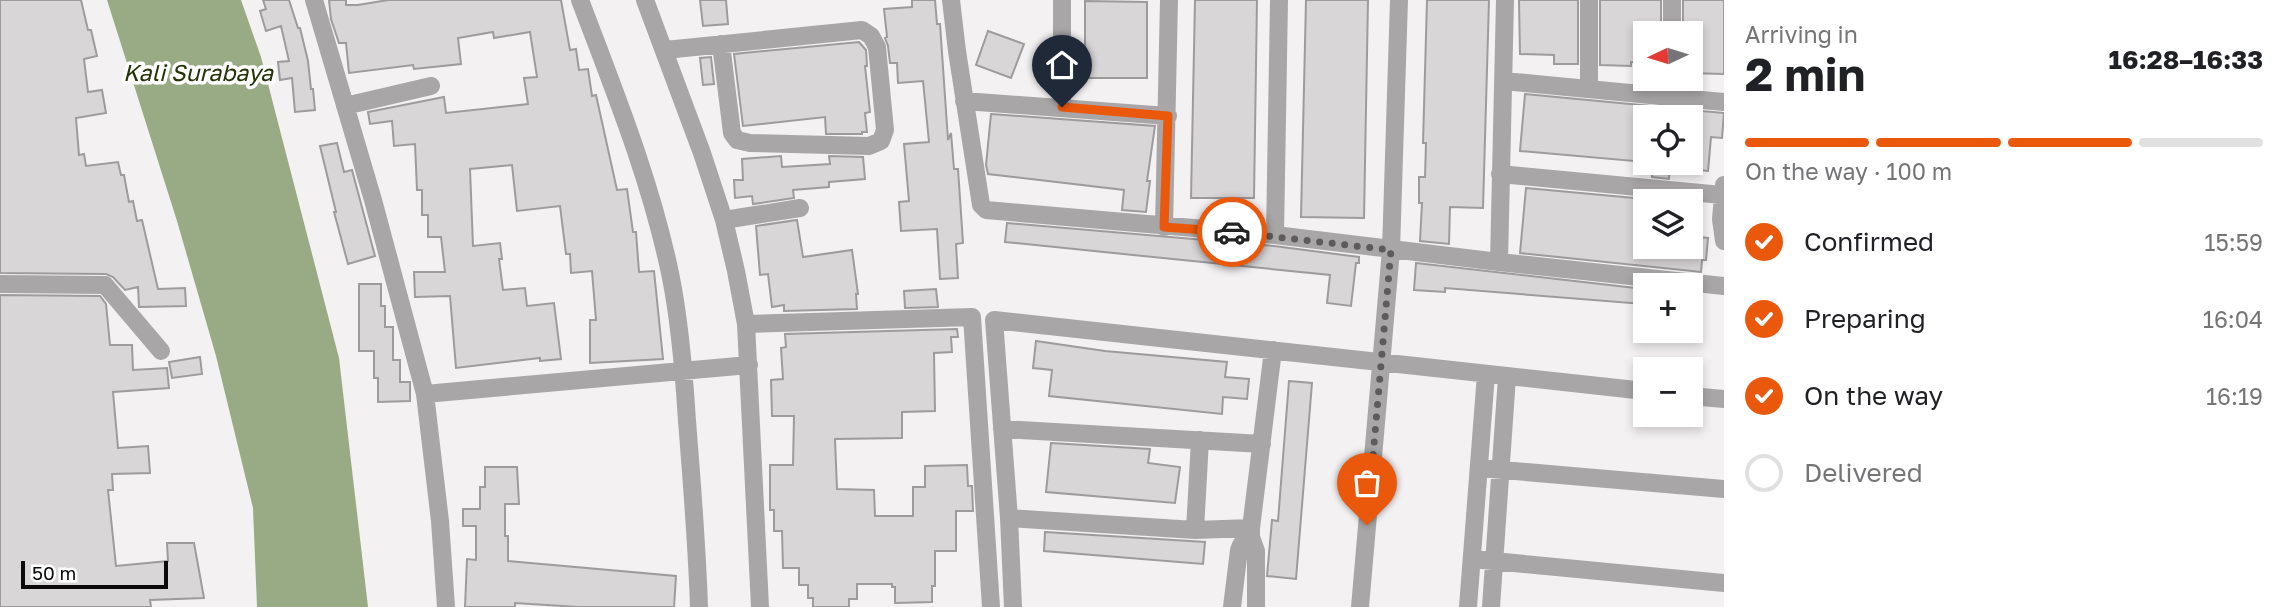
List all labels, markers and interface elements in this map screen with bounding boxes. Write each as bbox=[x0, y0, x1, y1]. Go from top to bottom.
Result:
text: Arriving in bbox=[1745, 20, 1858, 48]
north arrow bbox=[1633, 21, 1703, 91]
map controls bbox=[1633, 21, 1703, 427]
pin bbox=[1032, 35, 1092, 107]
text: 16:28–16:33 bbox=[2109, 44, 2263, 75]
icon: home bbox=[1043, 46, 1081, 84]
text: 2 min bbox=[1745, 46, 1865, 101]
water label: Kali Surabaya bbox=[123, 58, 274, 86]
button: locate bbox=[1633, 105, 1703, 175]
text: On the way · 100 m bbox=[1745, 157, 1952, 185]
button: layers bbox=[1633, 189, 1703, 259]
courier bbox=[1197, 197, 1267, 267]
icon: car bbox=[1213, 213, 1251, 251]
icon: check bbox=[1745, 223, 1783, 261]
text: Confirmed bbox=[1804, 226, 1934, 257]
text: 15:59 bbox=[2204, 228, 2263, 256]
button: + bbox=[1633, 273, 1703, 343]
icon: check bbox=[1745, 300, 1783, 338]
text: Preparing bbox=[1804, 303, 1926, 334]
text: 16:04 bbox=[2203, 305, 2263, 333]
button: − bbox=[1633, 357, 1703, 427]
icon: check bbox=[1745, 377, 1783, 415]
text: On the way bbox=[1804, 380, 1943, 411]
text: 16:19 bbox=[2206, 382, 2263, 410]
pin bbox=[1337, 453, 1397, 525]
text: Delivered bbox=[1804, 457, 1923, 488]
icon: bag bbox=[1348, 464, 1386, 502]
scale bar bbox=[21, 558, 168, 590]
text: 50 m bbox=[32, 561, 76, 584]

